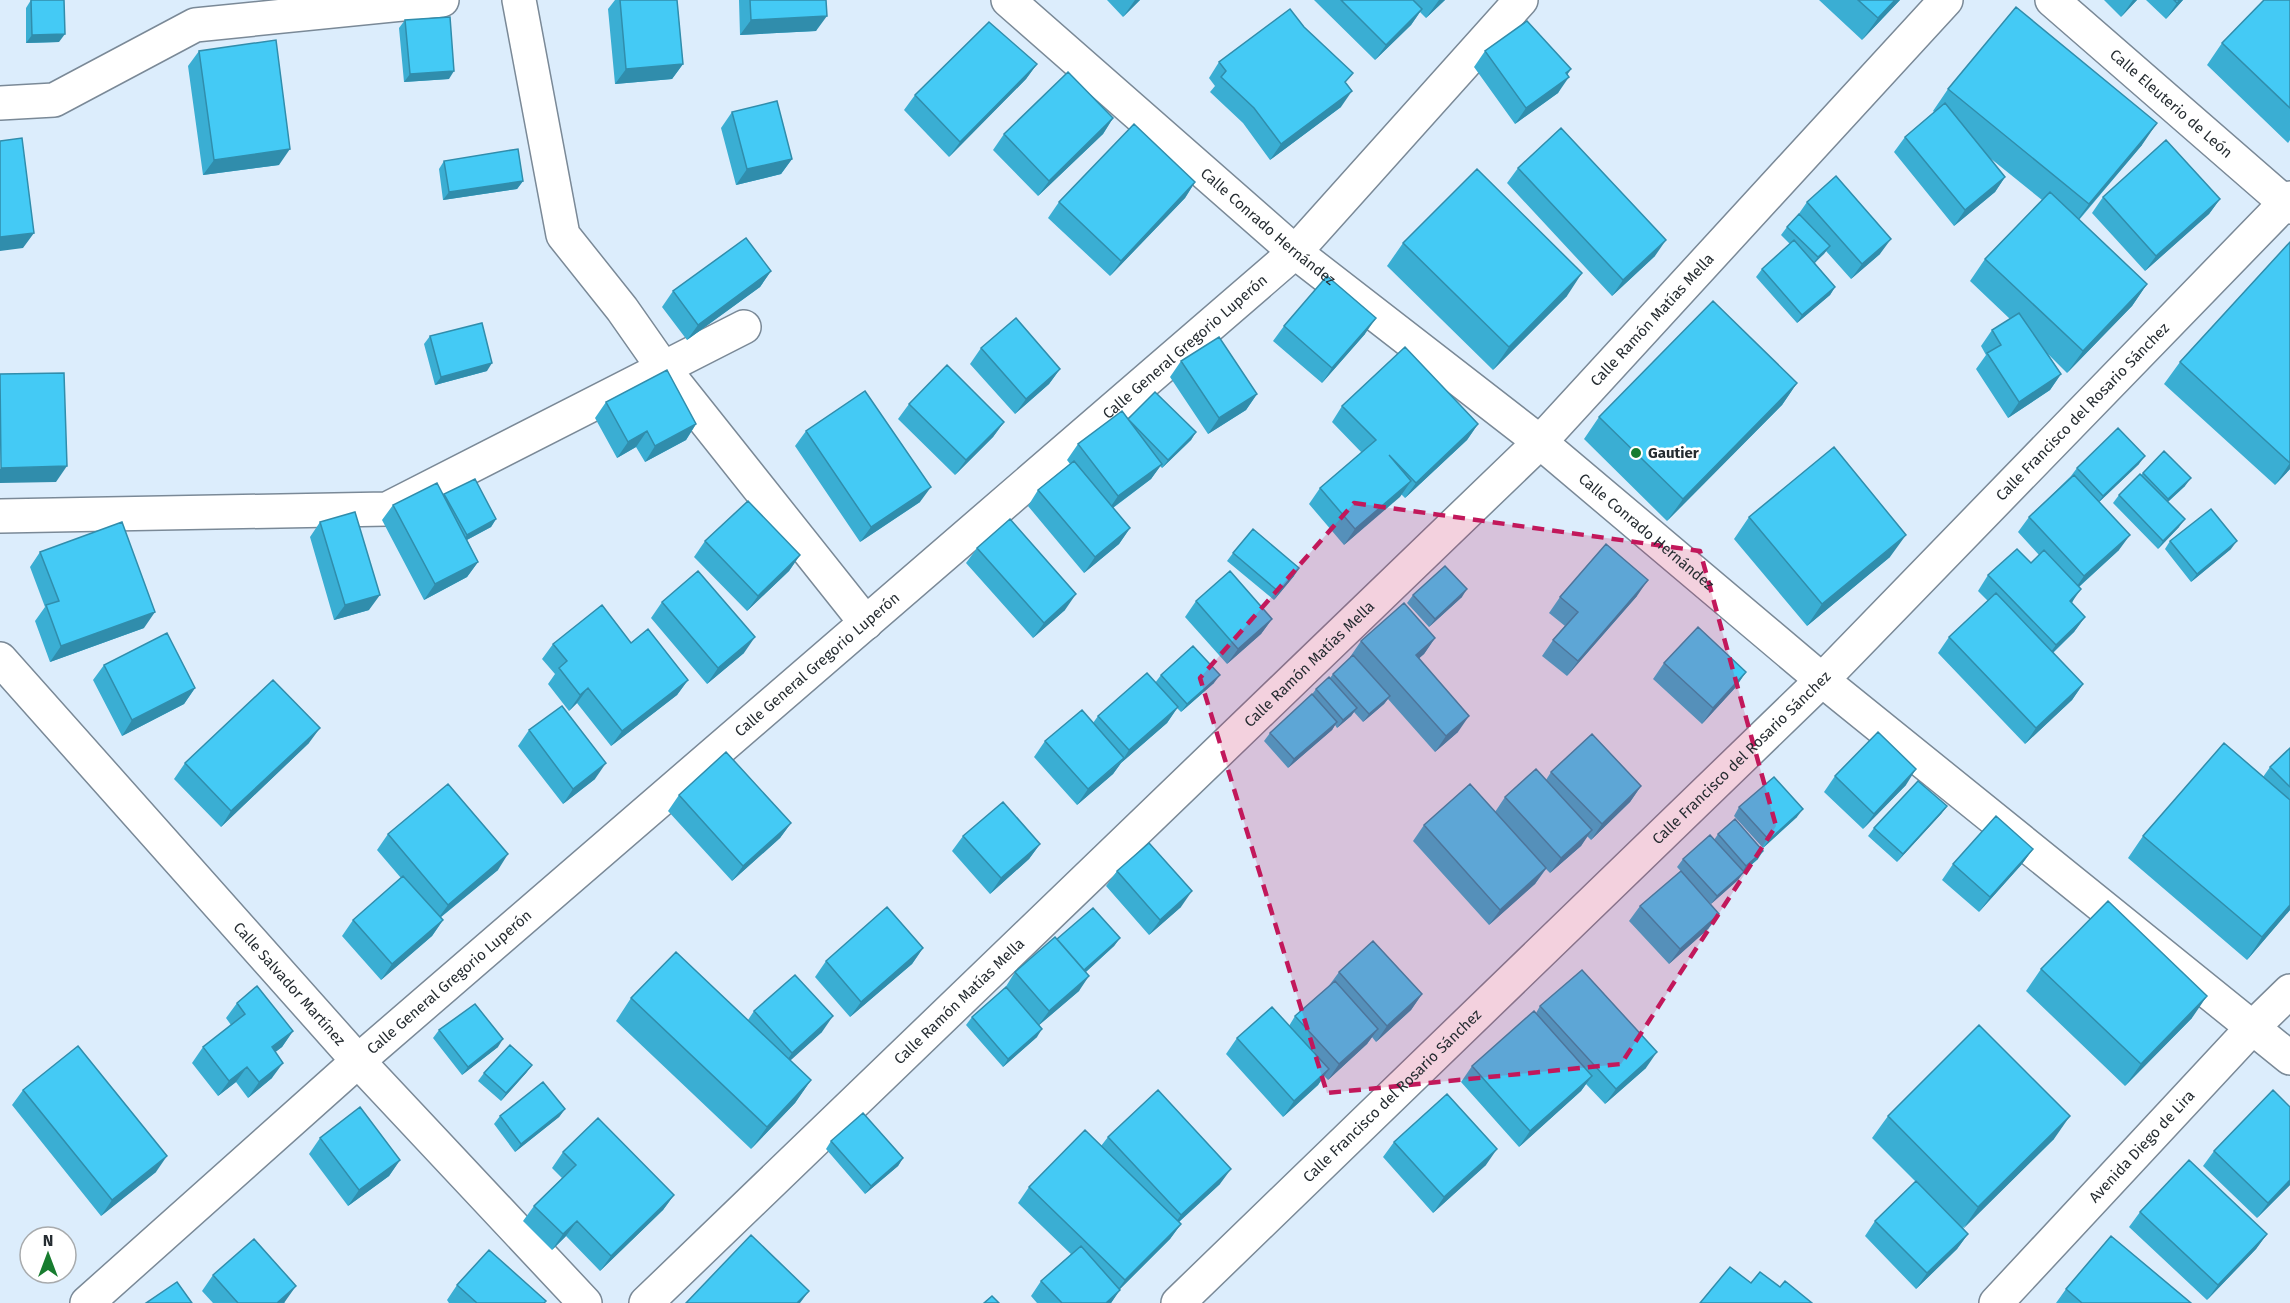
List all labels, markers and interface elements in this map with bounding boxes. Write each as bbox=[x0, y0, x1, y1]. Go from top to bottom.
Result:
street label: Calle Eleuterio de León bbox=[2106, 46, 2236, 162]
street label: Calle Conrado Hernández bbox=[1197, 164, 1339, 289]
street label: Calle Ramón Matías Mella bbox=[1587, 250, 1718, 390]
street label: Calle General Gregorio Luperón bbox=[1099, 271, 1271, 423]
street label: Calle Francisco del Rosario Sánchez bbox=[1992, 319, 2173, 504]
place label: Gautier bbox=[1648, 444, 1700, 462]
marker: Gautier bbox=[1629, 446, 1643, 460]
street label: Calle Conrado Hernández bbox=[1575, 469, 1718, 594]
street label: Calle General Gregorio Luperón bbox=[731, 589, 903, 740]
street label: Calle Ramón Matías Mella bbox=[1240, 597, 1378, 731]
street label: Calle Francisco del Rosario Sánchez bbox=[1649, 667, 1835, 848]
street label: Calle General Gregorio Luperón bbox=[363, 906, 535, 1058]
street label: Calle Salvador Martínez bbox=[230, 918, 349, 1050]
street label: Calle Ramón Matías Mella bbox=[890, 934, 1028, 1068]
street label: Calle Francisco del Rosario Sánchez bbox=[1299, 1005, 1485, 1186]
street label: Avenida Diego de Lira bbox=[2085, 1086, 2199, 1206]
north arrow bbox=[18, 1225, 78, 1285]
text: N bbox=[43, 1231, 53, 1250]

